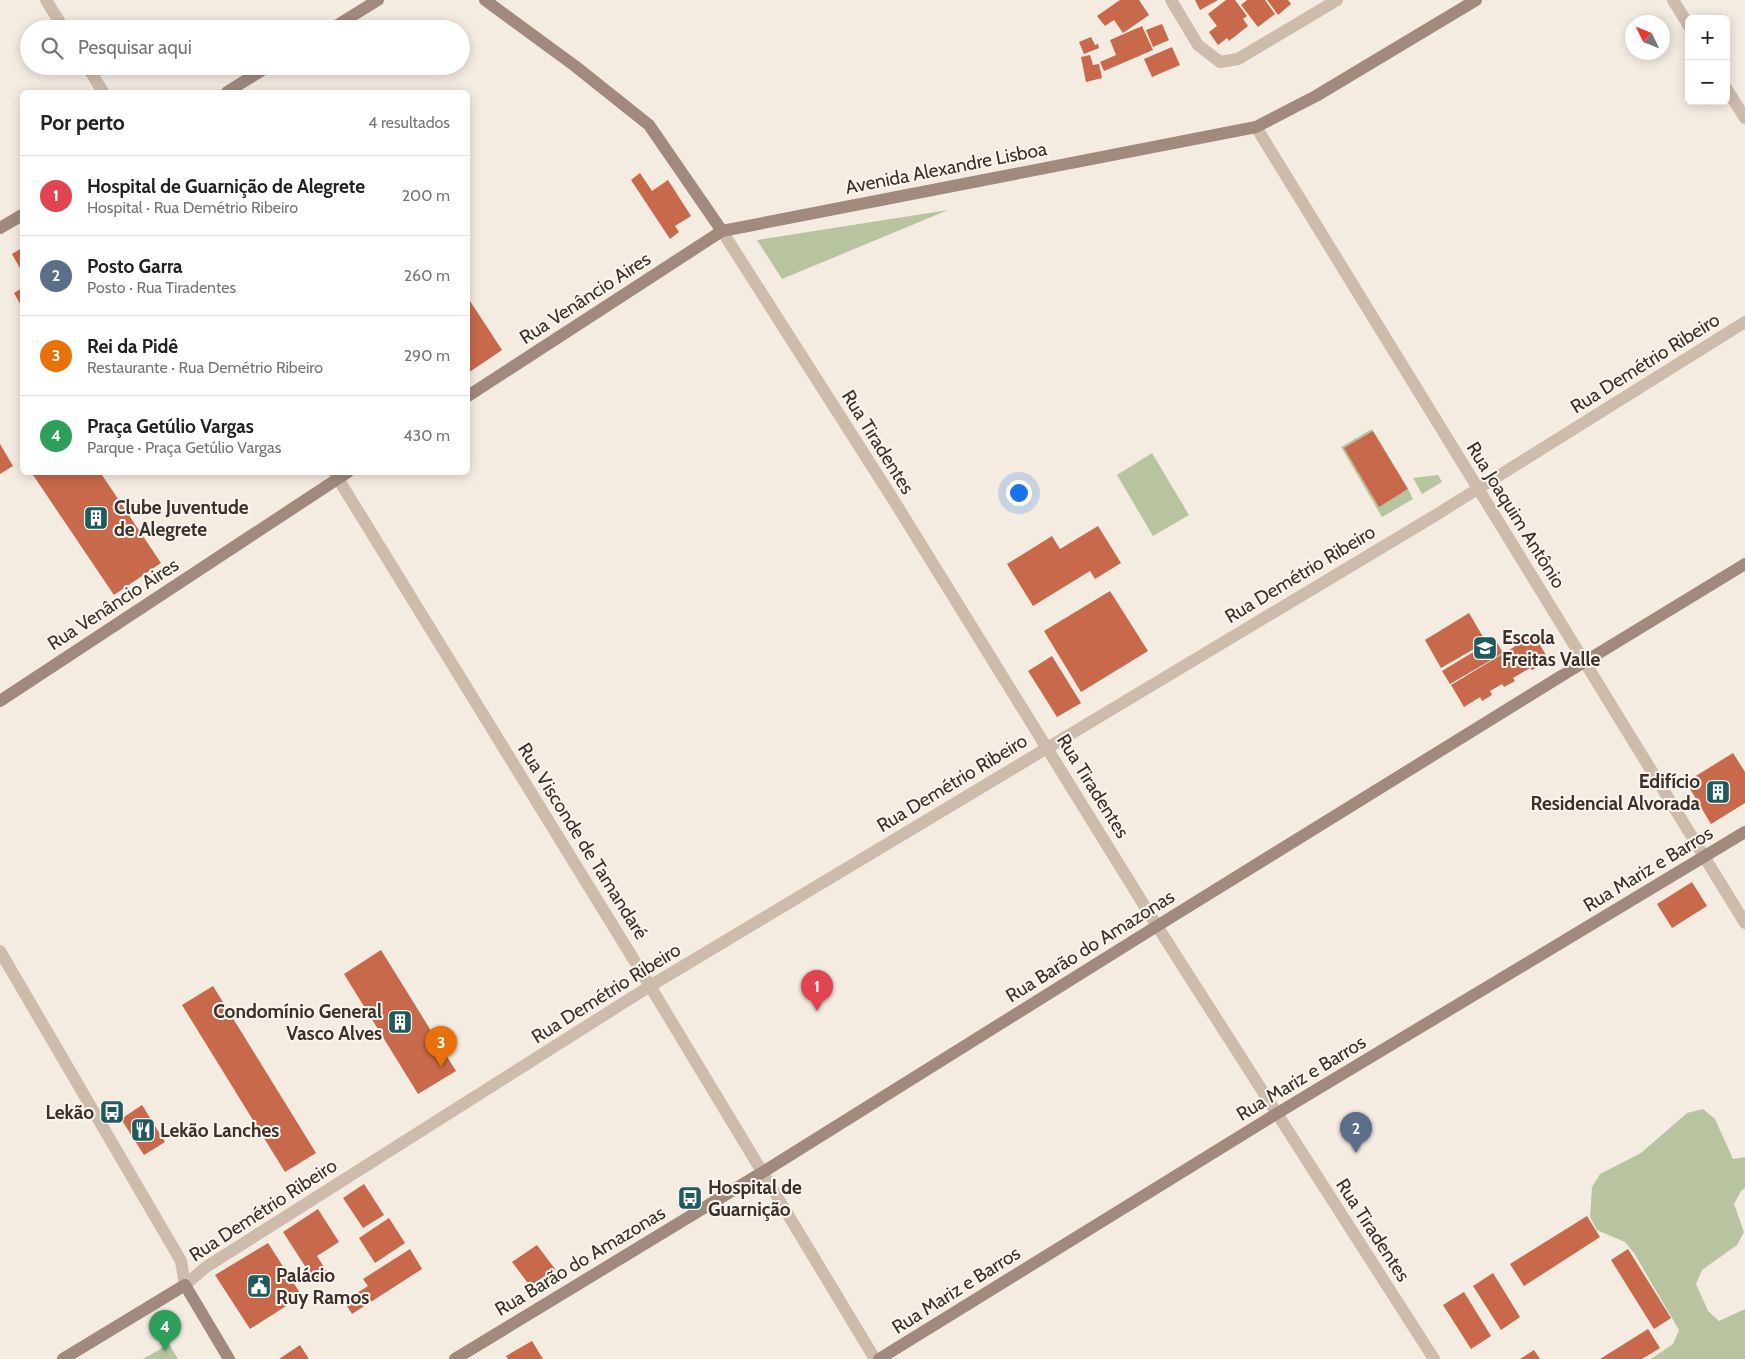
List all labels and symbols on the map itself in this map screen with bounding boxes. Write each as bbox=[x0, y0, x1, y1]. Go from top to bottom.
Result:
north arrow bbox=[1625, 15, 1670, 60]
street label: Avenida Alexandre Lisboa bbox=[843, 137, 1049, 199]
street label: Rua Venâncio Aires bbox=[515, 247, 655, 349]
street label: Rua Demétrio Ribeiro bbox=[1566, 308, 1724, 418]
street label: Rua Tiradentes bbox=[837, 386, 919, 498]
street label: Rua Joaquim Antônio bbox=[1462, 438, 1570, 592]
your location bbox=[1006, 480, 1032, 506]
place label: Clube Juventude de Alegrete bbox=[114, 496, 249, 541]
building icon: Clube Juventude de Alegrete bbox=[83, 505, 109, 531]
street label: Rua Demétrio Ribeiro bbox=[1221, 520, 1379, 628]
street label: Rua Venâncio Aires bbox=[43, 553, 183, 655]
place label: Escola Freitas Valle bbox=[1502, 626, 1600, 671]
school or university icon: Escola Freitas Valle bbox=[1472, 635, 1498, 661]
street label: Rua Demétrio Ribeiro bbox=[873, 729, 1031, 837]
street label: Rua Tiradentes bbox=[1052, 730, 1134, 842]
street label: Rua Visconde de Tamandaré bbox=[513, 739, 653, 944]
place label: Edifício Residencial Alvorada bbox=[1530, 770, 1701, 815]
building icon: Edifício Residencial Alvorada bbox=[1705, 779, 1731, 805]
street label: Rua Mariz e Barros bbox=[1579, 821, 1717, 917]
street label: Rua Barão do Amazonas bbox=[1002, 885, 1179, 1007]
street label: Rua Demétrio Ribeiro bbox=[527, 938, 685, 1048]
pin: 1 bbox=[801, 970, 833, 1011]
place label: Condomínio General Vasco Alves bbox=[213, 1000, 382, 1045]
building icon: Condomínio General Vasco Alves bbox=[387, 1009, 413, 1035]
pin: 3 bbox=[425, 1026, 457, 1067]
street label: Rua Mariz e Barros bbox=[1232, 1030, 1370, 1126]
bus stop icon: Lekão bbox=[99, 1099, 125, 1125]
place label: Lekão bbox=[45, 1101, 94, 1124]
pin: 2 bbox=[1340, 1112, 1372, 1153]
restaurant icon: Lekão Lanches bbox=[130, 1117, 156, 1143]
place label: Lekão Lanches bbox=[160, 1119, 279, 1142]
street label: Rua Demétrio Ribeiro bbox=[185, 1154, 341, 1266]
street label: Rua Tiradentes bbox=[1331, 1174, 1415, 1286]
place label: Hospital de Guarnição bbox=[708, 1176, 802, 1221]
bus stop icon: Hospital de Guarnição bbox=[677, 1185, 703, 1211]
street label: Rua Barão do Amazonas bbox=[491, 1201, 669, 1321]
street label: Rua Mariz e Barros bbox=[888, 1241, 1024, 1339]
place label: Palácio Ruy Ramos bbox=[276, 1264, 369, 1309]
public building icon: Palácio Ruy Ramos bbox=[246, 1273, 272, 1299]
pin: 4 bbox=[149, 1310, 181, 1351]

